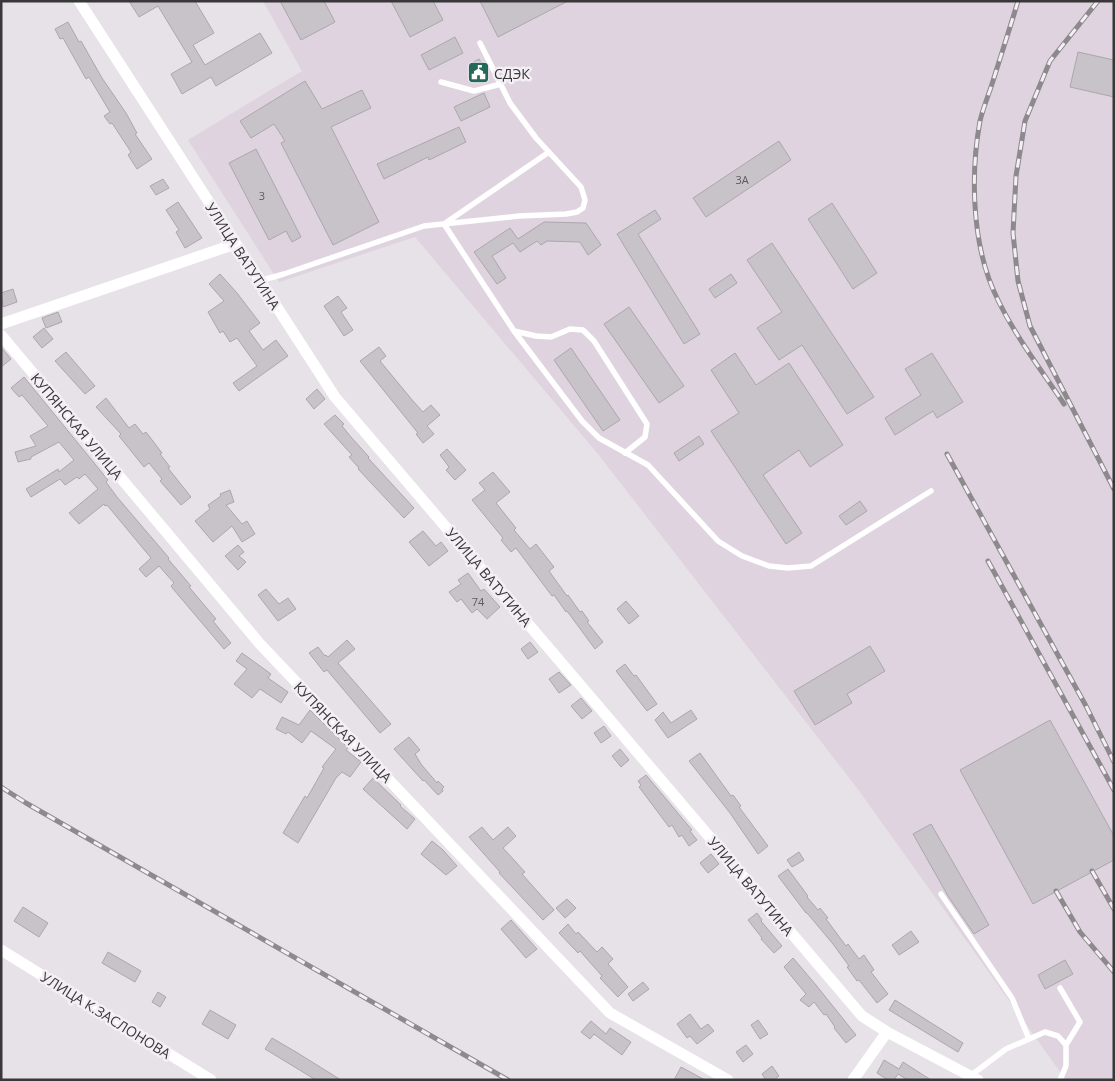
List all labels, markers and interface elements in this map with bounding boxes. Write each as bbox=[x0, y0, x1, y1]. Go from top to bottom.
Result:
public building icon: СДЭК bbox=[466, 61, 490, 85]
place label: СДЭК bbox=[494, 64, 530, 83]
house number: 3А bbox=[735, 172, 749, 187]
house number: 3 bbox=[259, 188, 265, 203]
street label: УЛИЦА ВАТУТИНА bbox=[201, 199, 285, 313]
street label: КУПЯНСКАЯ УЛИЦА bbox=[27, 369, 127, 483]
street label: УЛИЦА ВАТУТИНА bbox=[442, 524, 536, 631]
house number: 74 bbox=[472, 594, 485, 609]
street label: КУПЯНСКАЯ УЛИЦА bbox=[290, 677, 396, 787]
street label: УЛИЦА ВАТУТИНА bbox=[704, 833, 798, 940]
street label: УЛИЦА К.ЗАСЛОНОВА bbox=[37, 967, 175, 1063]

